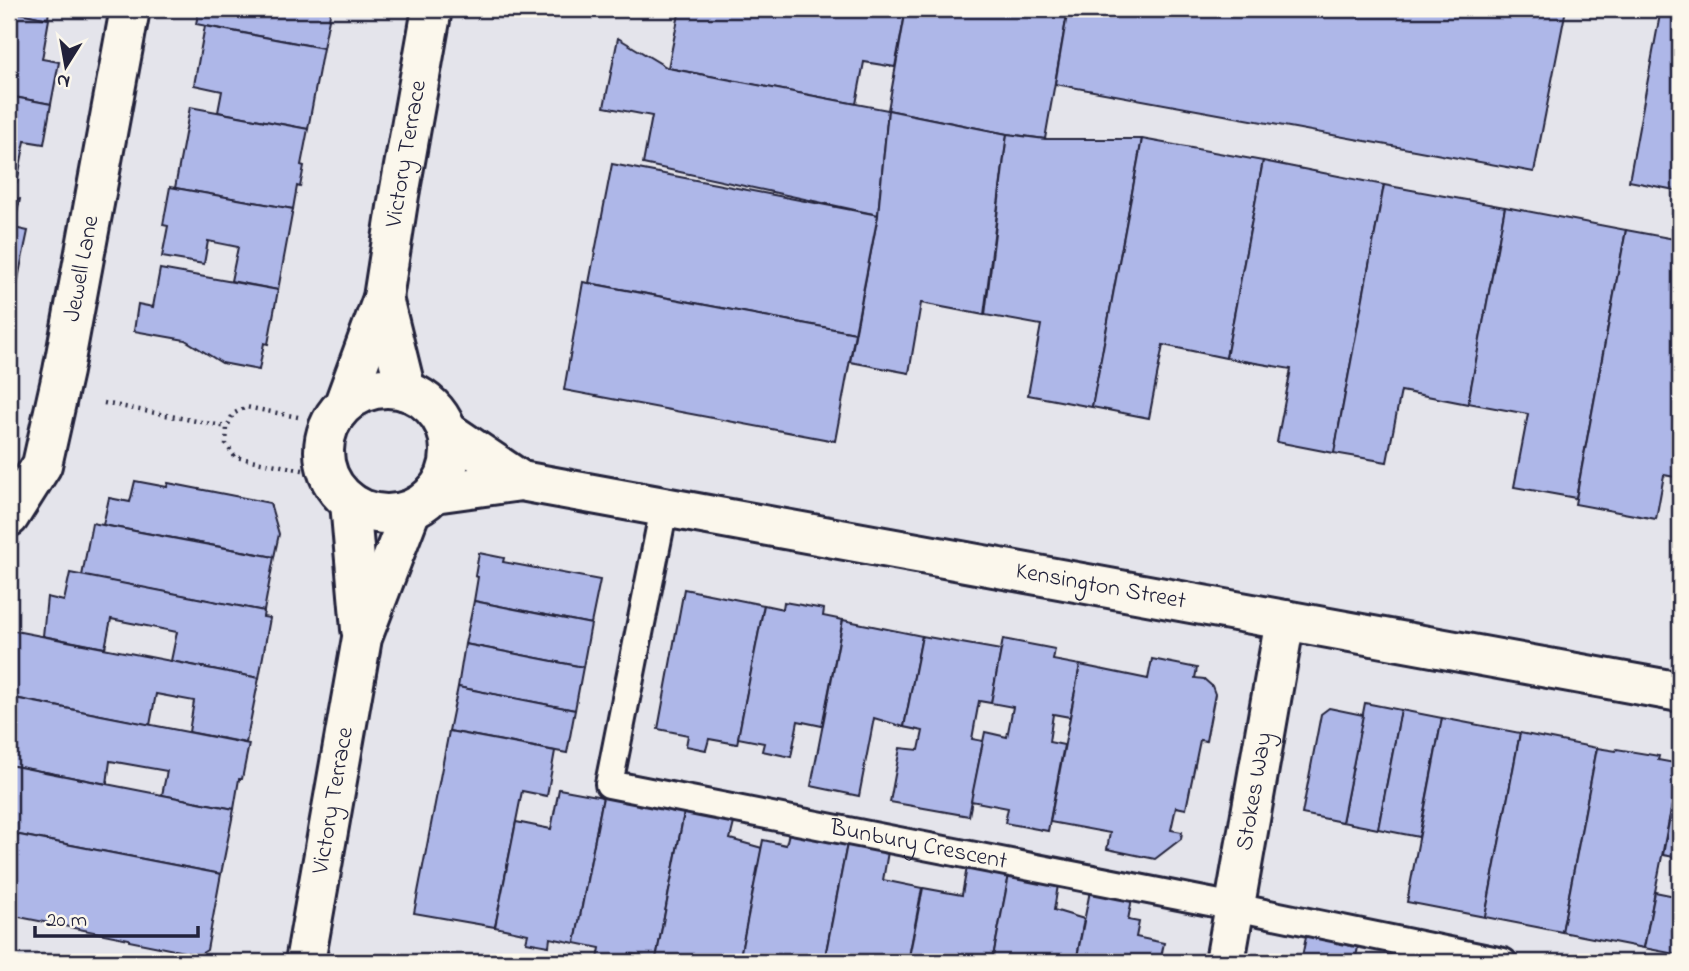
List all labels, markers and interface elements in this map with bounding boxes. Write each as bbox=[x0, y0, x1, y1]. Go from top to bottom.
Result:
north arrow bbox=[32, 32, 102, 102]
text: N bbox=[54, 66, 72, 95]
street label: Victory Terrace bbox=[377, 77, 437, 231]
street label: Jewell Lane bbox=[55, 212, 109, 325]
street label: Kensington Street bbox=[1013, 554, 1189, 619]
street label: Victory Terrace bbox=[303, 724, 364, 878]
street label: Stokes Way bbox=[1227, 730, 1283, 854]
street label: Bunbury Crescent bbox=[826, 810, 1010, 879]
scale bar bbox=[35, 894, 198, 938]
text: 20 m bbox=[46, 906, 87, 936]

